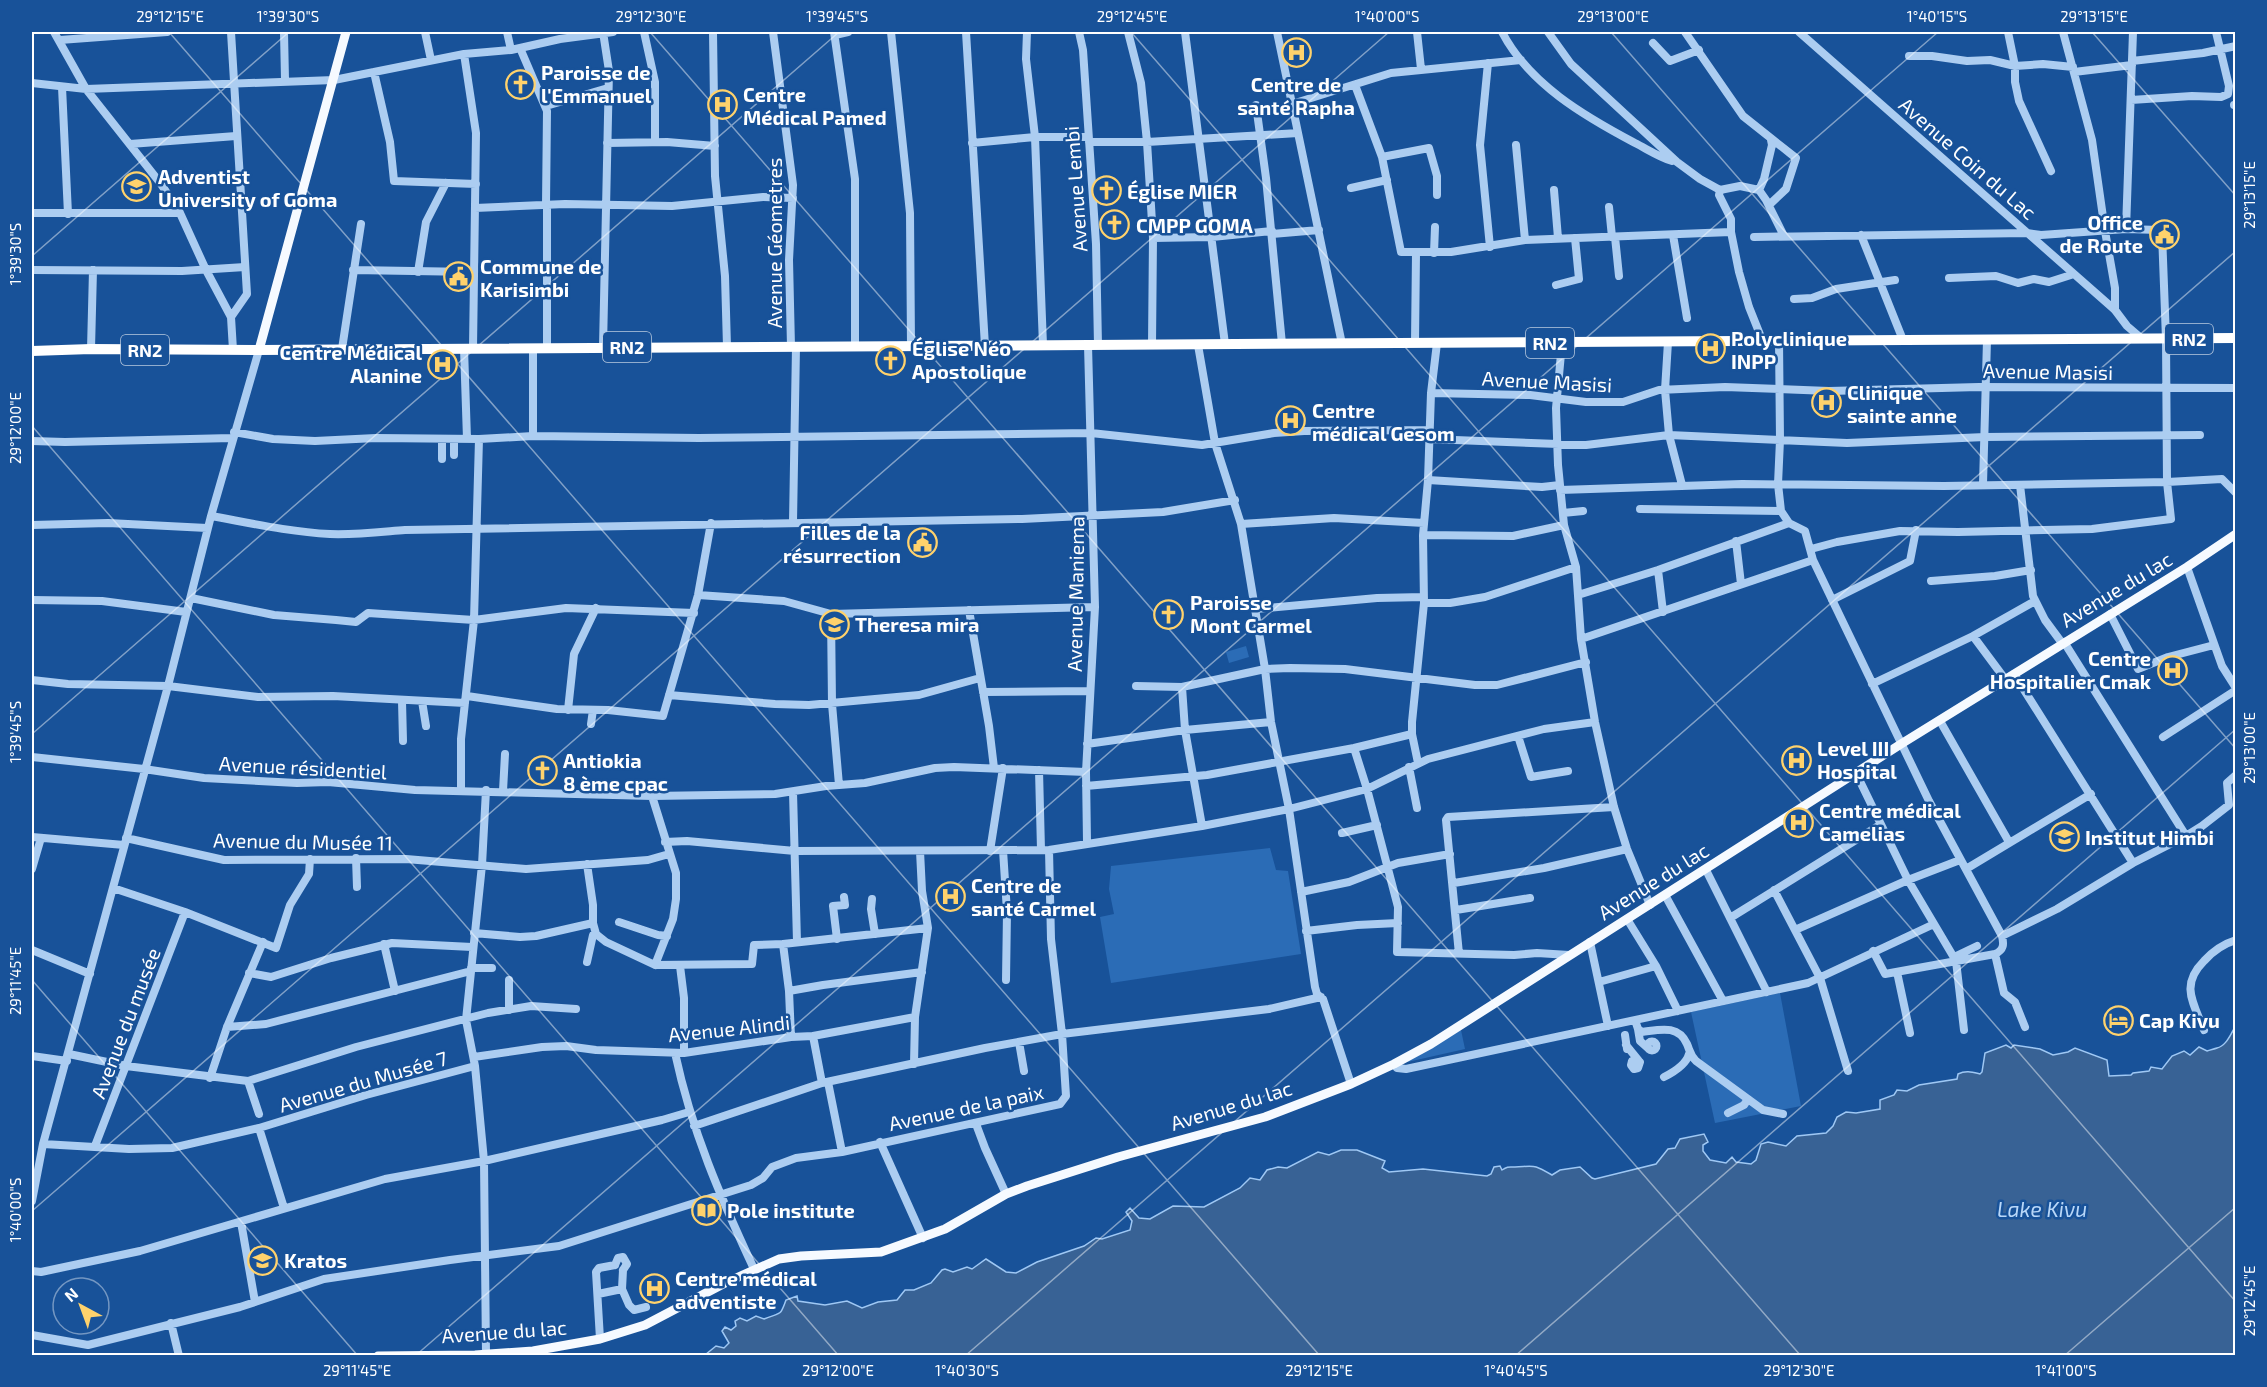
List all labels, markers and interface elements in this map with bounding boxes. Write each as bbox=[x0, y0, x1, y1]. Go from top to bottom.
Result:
text: 29°12'15"E bbox=[136, 7, 204, 25]
text: 1°39'30"S bbox=[257, 7, 319, 25]
text: 29°12'30"E bbox=[615, 7, 687, 25]
text: 1°39'45"S bbox=[806, 7, 868, 25]
text: 29°12'45"E bbox=[1097, 7, 1167, 25]
text: 1°40'00"S bbox=[1355, 7, 1419, 25]
text: 29°13'00"E bbox=[1577, 7, 1649, 25]
text: 1°40'15"S bbox=[1907, 7, 1967, 25]
text: 29°13'15"E bbox=[2060, 7, 2128, 25]
hospital icon: Centre de santé Rapha bbox=[1280, 37, 1312, 69]
place label: Paroisse de l'Emmanuel bbox=[541, 60, 652, 107]
church icon: Paroisse de l'Emmanuel bbox=[504, 68, 536, 100]
place label: Centre de santé Rapha bbox=[1237, 72, 1355, 119]
place label: Centre Médical Pamed bbox=[743, 82, 887, 129]
hospital icon: Centre Médical Pamed bbox=[706, 89, 738, 121]
street label: Avenue Coin du Lac bbox=[1895, 92, 2042, 224]
street label: Avenue Lembi bbox=[1059, 125, 1091, 253]
street label: Avenue Géometres bbox=[762, 158, 786, 328]
text: 29°13'15"E bbox=[2240, 161, 2258, 229]
place label: Adventist University of Goma bbox=[158, 164, 337, 212]
school or university icon: Adventist University of Goma bbox=[121, 171, 153, 203]
church icon: Église MIER bbox=[1090, 175, 1122, 207]
place label: Église MIER bbox=[1127, 179, 1237, 203]
church icon: CMPP GOMA bbox=[1099, 209, 1131, 241]
place label: Office de Route bbox=[2059, 210, 2143, 257]
place label: CMPP GOMA bbox=[1136, 213, 1254, 237]
public building icon: Office de Route bbox=[2148, 218, 2180, 250]
text: 1°39'30"S bbox=[6, 223, 24, 285]
place label: Commune de Karisimbi bbox=[480, 254, 602, 301]
public building icon: Commune de Karisimbi bbox=[443, 261, 475, 293]
road number: RN2 bbox=[2165, 324, 2213, 354]
place label: Polyclinique INPP bbox=[1731, 326, 1847, 373]
road number: RN2 bbox=[1526, 328, 1574, 358]
road number: RN2 bbox=[603, 332, 651, 362]
hospital icon: Polyclinique INPP bbox=[1694, 333, 1726, 365]
road number: RN2 bbox=[121, 335, 169, 365]
place label: Église Néo Apostolique bbox=[912, 336, 1027, 383]
place label: Centre Médical Alanine bbox=[280, 340, 422, 387]
church icon: Église Néo Apostolique bbox=[875, 344, 907, 376]
hospital icon: Centre Médical Alanine bbox=[427, 348, 459, 380]
street label: Avenue Masisi bbox=[1983, 358, 2113, 384]
street label: Avenue Masisi bbox=[1481, 366, 1613, 396]
place label: Clinique sainte anne bbox=[1847, 380, 1957, 427]
hospital icon: Clinique sainte anne bbox=[1810, 387, 1842, 419]
text: 29°12'00"E bbox=[6, 392, 24, 464]
place label: Centre médical Gesom bbox=[1312, 398, 1455, 445]
hospital icon: Centre médical Gesom bbox=[1275, 405, 1307, 437]
street label: Avenue Maniema bbox=[1062, 516, 1088, 672]
place label: Filles de la résurrection bbox=[783, 520, 901, 567]
public building icon: Filles de la résurrection bbox=[906, 527, 938, 559]
street label: Avenue du lac bbox=[2056, 546, 2176, 632]
place label: Paroisse Mont Carmel bbox=[1190, 590, 1312, 637]
church icon: Paroisse Mont Carmel bbox=[1153, 598, 1185, 630]
school or university icon: Theresa mira bbox=[818, 608, 850, 640]
place label: Theresa mira bbox=[855, 612, 979, 636]
place label: Centre Hospitalier Cmak bbox=[1990, 646, 2152, 693]
hospital icon: Centre Hospitalier Cmak bbox=[2156, 654, 2188, 686]
text: 1°39'45"S bbox=[6, 701, 24, 763]
text: 29°13'00"E bbox=[2240, 712, 2258, 784]
place label: Level III Hospital bbox=[1817, 736, 1897, 783]
hospital icon: Level III Hospital bbox=[1780, 744, 1812, 776]
place label: Antiokia 8 ème cpac bbox=[563, 748, 668, 795]
street label: Avenue résidentiel bbox=[218, 751, 388, 783]
church icon: Antiokia 8 ème cpac bbox=[526, 755, 558, 787]
place label: Centre médical Camelias bbox=[1819, 798, 1961, 845]
hospital icon: Centre médical Camelias bbox=[1782, 806, 1814, 838]
school or university icon: Institut Himbi bbox=[2048, 821, 2080, 853]
place label: Institut Himbi bbox=[2085, 825, 2214, 849]
street label: Avenue du Musée 11 bbox=[213, 827, 393, 855]
street label: Avenue du lac bbox=[1593, 837, 1713, 924]
place label: Centre de santé Carmel bbox=[971, 873, 1096, 920]
hospital icon: Centre de santé Carmel bbox=[934, 880, 966, 912]
street label: Avenue du musée bbox=[85, 944, 165, 1102]
text: 29°11'45"E bbox=[6, 947, 24, 1015]
hotel icon: Cap Kivu bbox=[2102, 1004, 2134, 1036]
place label: Cap Kivu bbox=[2139, 1008, 2220, 1032]
street label: Avenue Alindi bbox=[667, 1010, 791, 1046]
street label: Avenue du Musée 7 bbox=[276, 1045, 450, 1117]
street label: Avenue du lac bbox=[1167, 1075, 1295, 1135]
street label: Avenue de la paix bbox=[886, 1079, 1046, 1135]
text: 1°40'00"S bbox=[6, 1178, 24, 1242]
library icon: Pole institute bbox=[690, 1194, 722, 1226]
water label: Lake Kivu bbox=[1997, 1196, 2087, 1221]
place label: Pole institute bbox=[727, 1198, 855, 1222]
school or university icon: Kratos bbox=[247, 1244, 279, 1276]
place label: Kratos bbox=[284, 1248, 347, 1272]
place label: Centre médical adventiste bbox=[675, 1266, 817, 1313]
text: 29°12'45"E bbox=[2240, 1266, 2258, 1336]
hospital icon: Centre médical adventiste bbox=[638, 1273, 670, 1305]
north arrow bbox=[51, 1276, 111, 1336]
text: N bbox=[60, 1283, 81, 1305]
street label: Avenue du lac bbox=[441, 1315, 568, 1347]
text: 29°11'45"E bbox=[323, 1361, 391, 1379]
text: 29°12'00"E bbox=[802, 1361, 874, 1379]
text: 1°40'30"S bbox=[935, 1361, 999, 1379]
text: 29°12'15"E bbox=[1285, 1361, 1353, 1379]
text: 1°40'45"S bbox=[1484, 1361, 1548, 1379]
text: 29°12'30"E bbox=[1763, 1361, 1835, 1379]
text: 1°41'00"S bbox=[2035, 1361, 2097, 1379]

